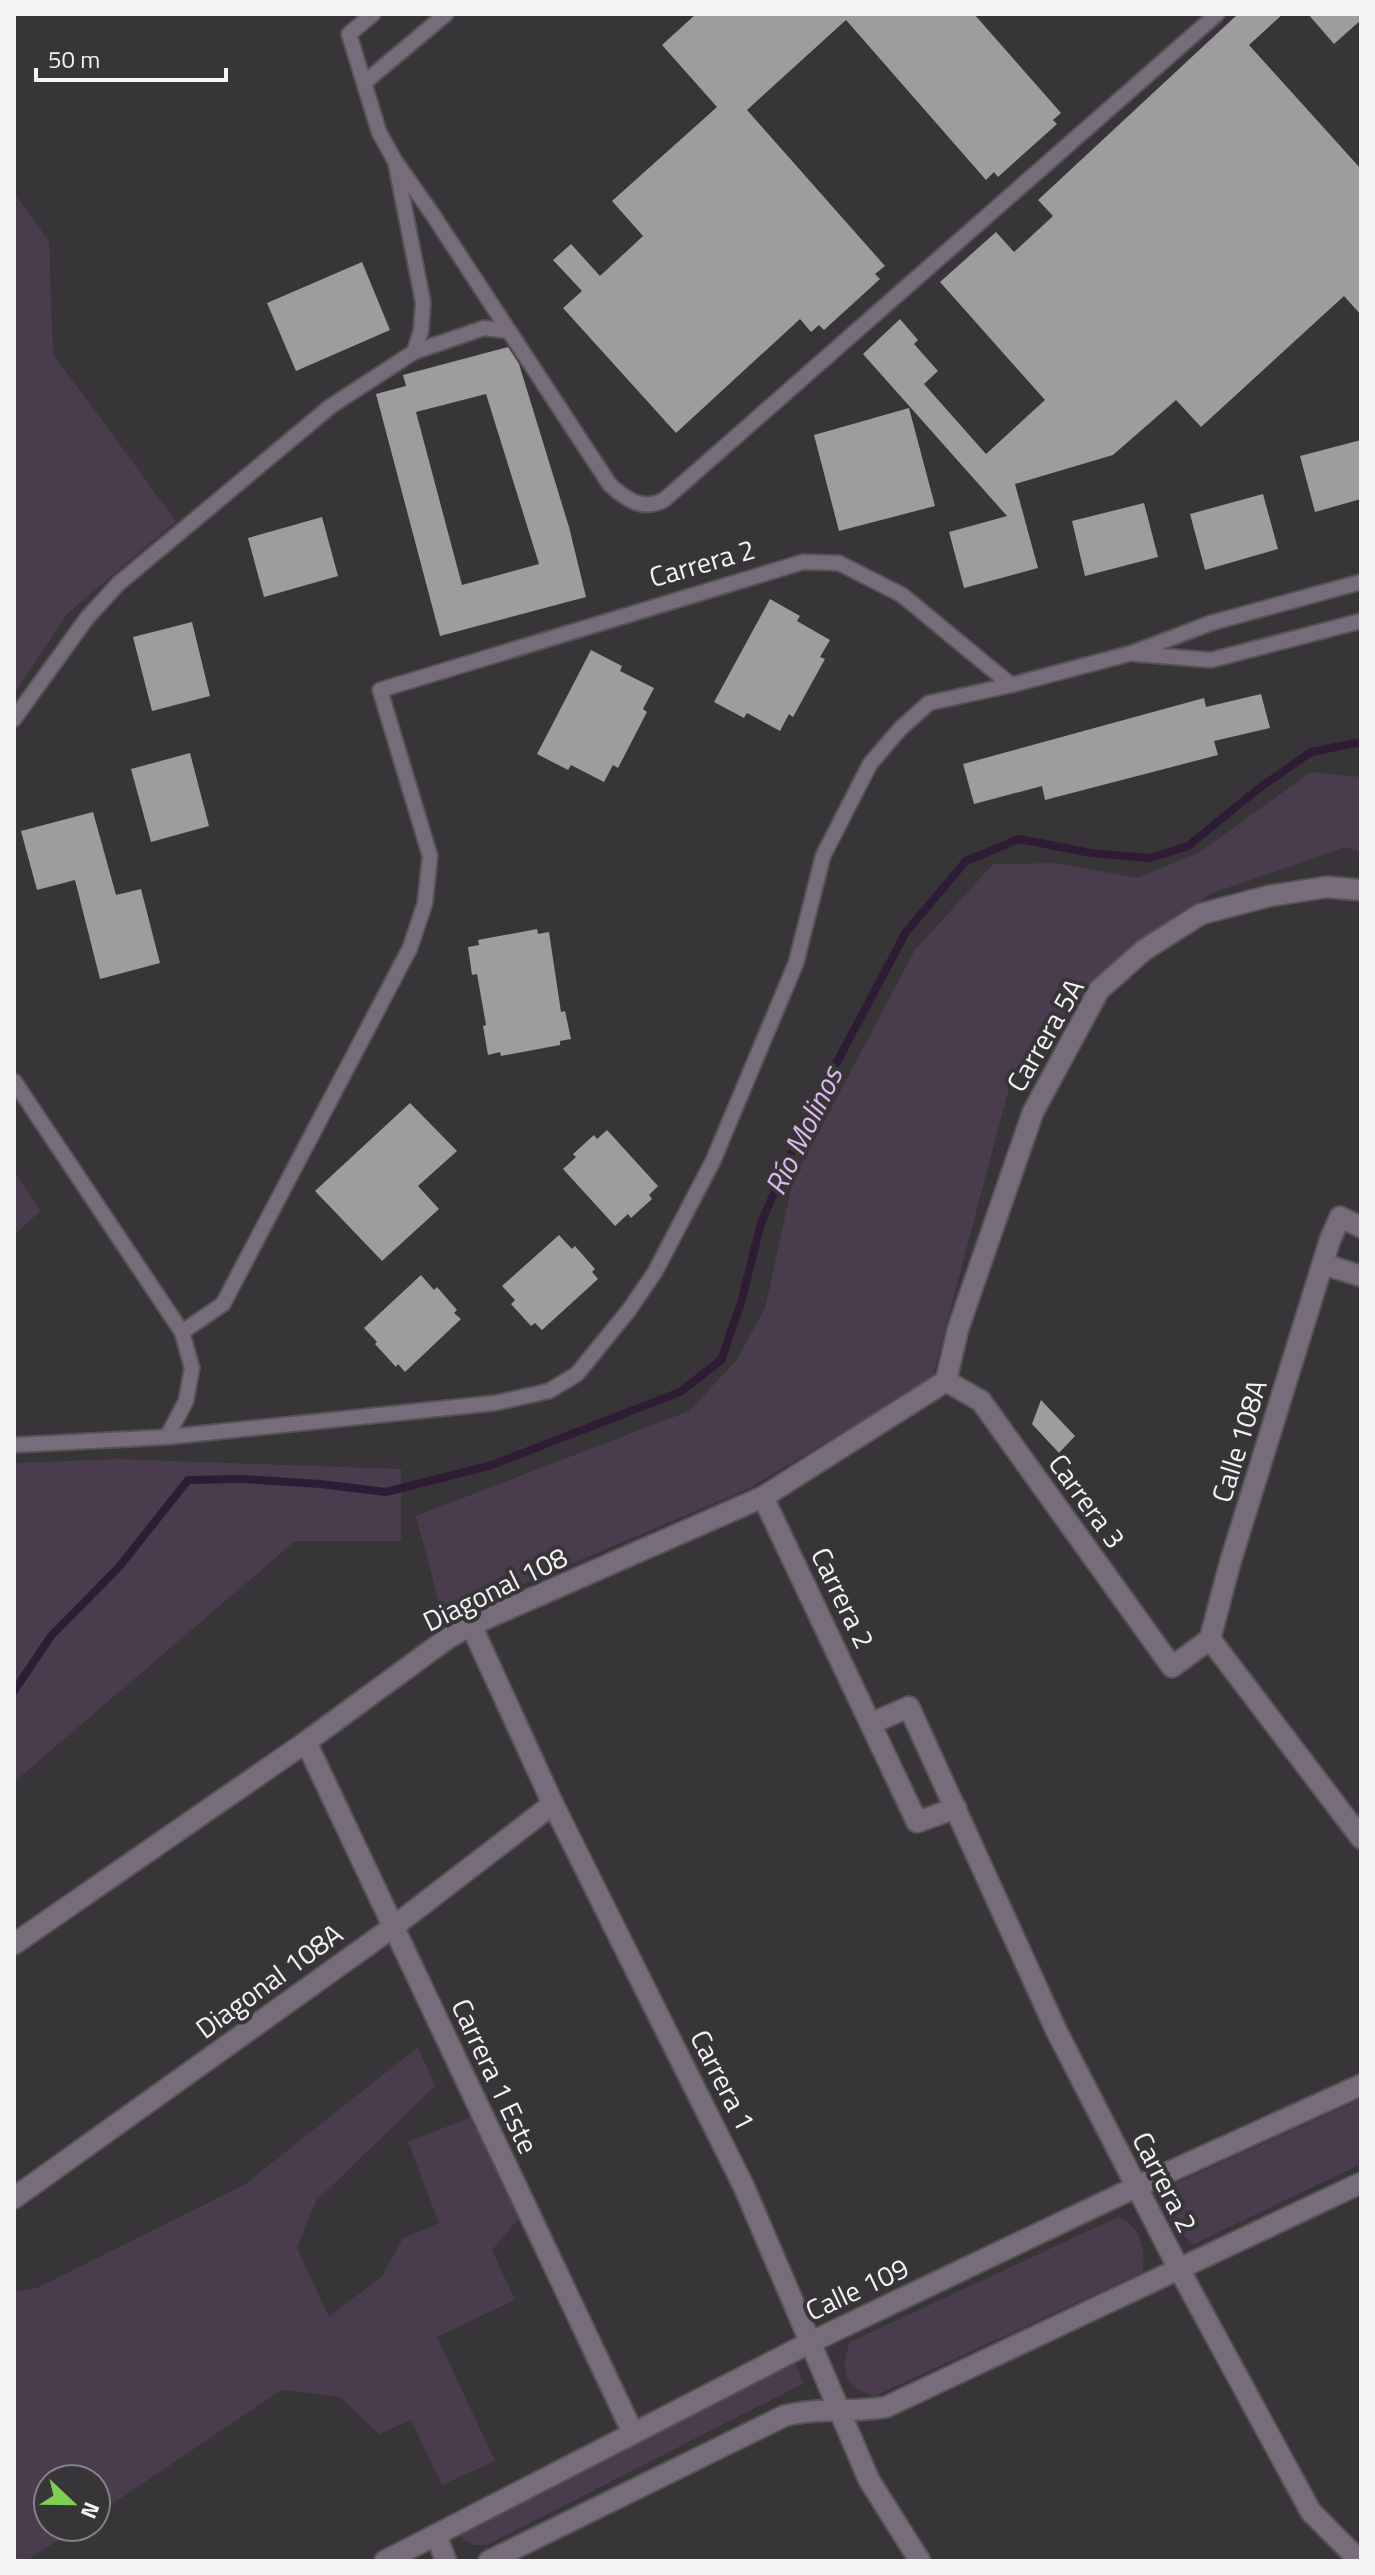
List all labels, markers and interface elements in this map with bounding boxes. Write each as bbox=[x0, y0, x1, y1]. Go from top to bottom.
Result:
scale bar bbox=[36, 32, 226, 82]
text: 50 m bbox=[48, 41, 100, 77]
street label: Carrera 2 bbox=[644, 527, 760, 598]
street label: Carrera 5A bbox=[995, 970, 1095, 1100]
water label: Río Molinos bbox=[752, 1057, 855, 1203]
street label: Calle 108A bbox=[1200, 1374, 1278, 1507]
street label: Carrera 3 bbox=[1038, 1444, 1137, 1557]
street label: Diagonal 108 bbox=[415, 1535, 574, 1642]
street label: Carrera 2 bbox=[800, 1540, 886, 1656]
street label: Diagonal 108A bbox=[186, 1912, 351, 2049]
street label: Carrera 1 Este bbox=[441, 1991, 550, 2160]
street label: Carrera 1 bbox=[680, 2022, 767, 2138]
street label: Carrera 2 bbox=[1122, 2124, 1209, 2240]
street label: Calle 109 bbox=[798, 2246, 916, 2331]
north arrow bbox=[32, 2463, 112, 2543]
text: N bbox=[72, 2497, 109, 2524]

